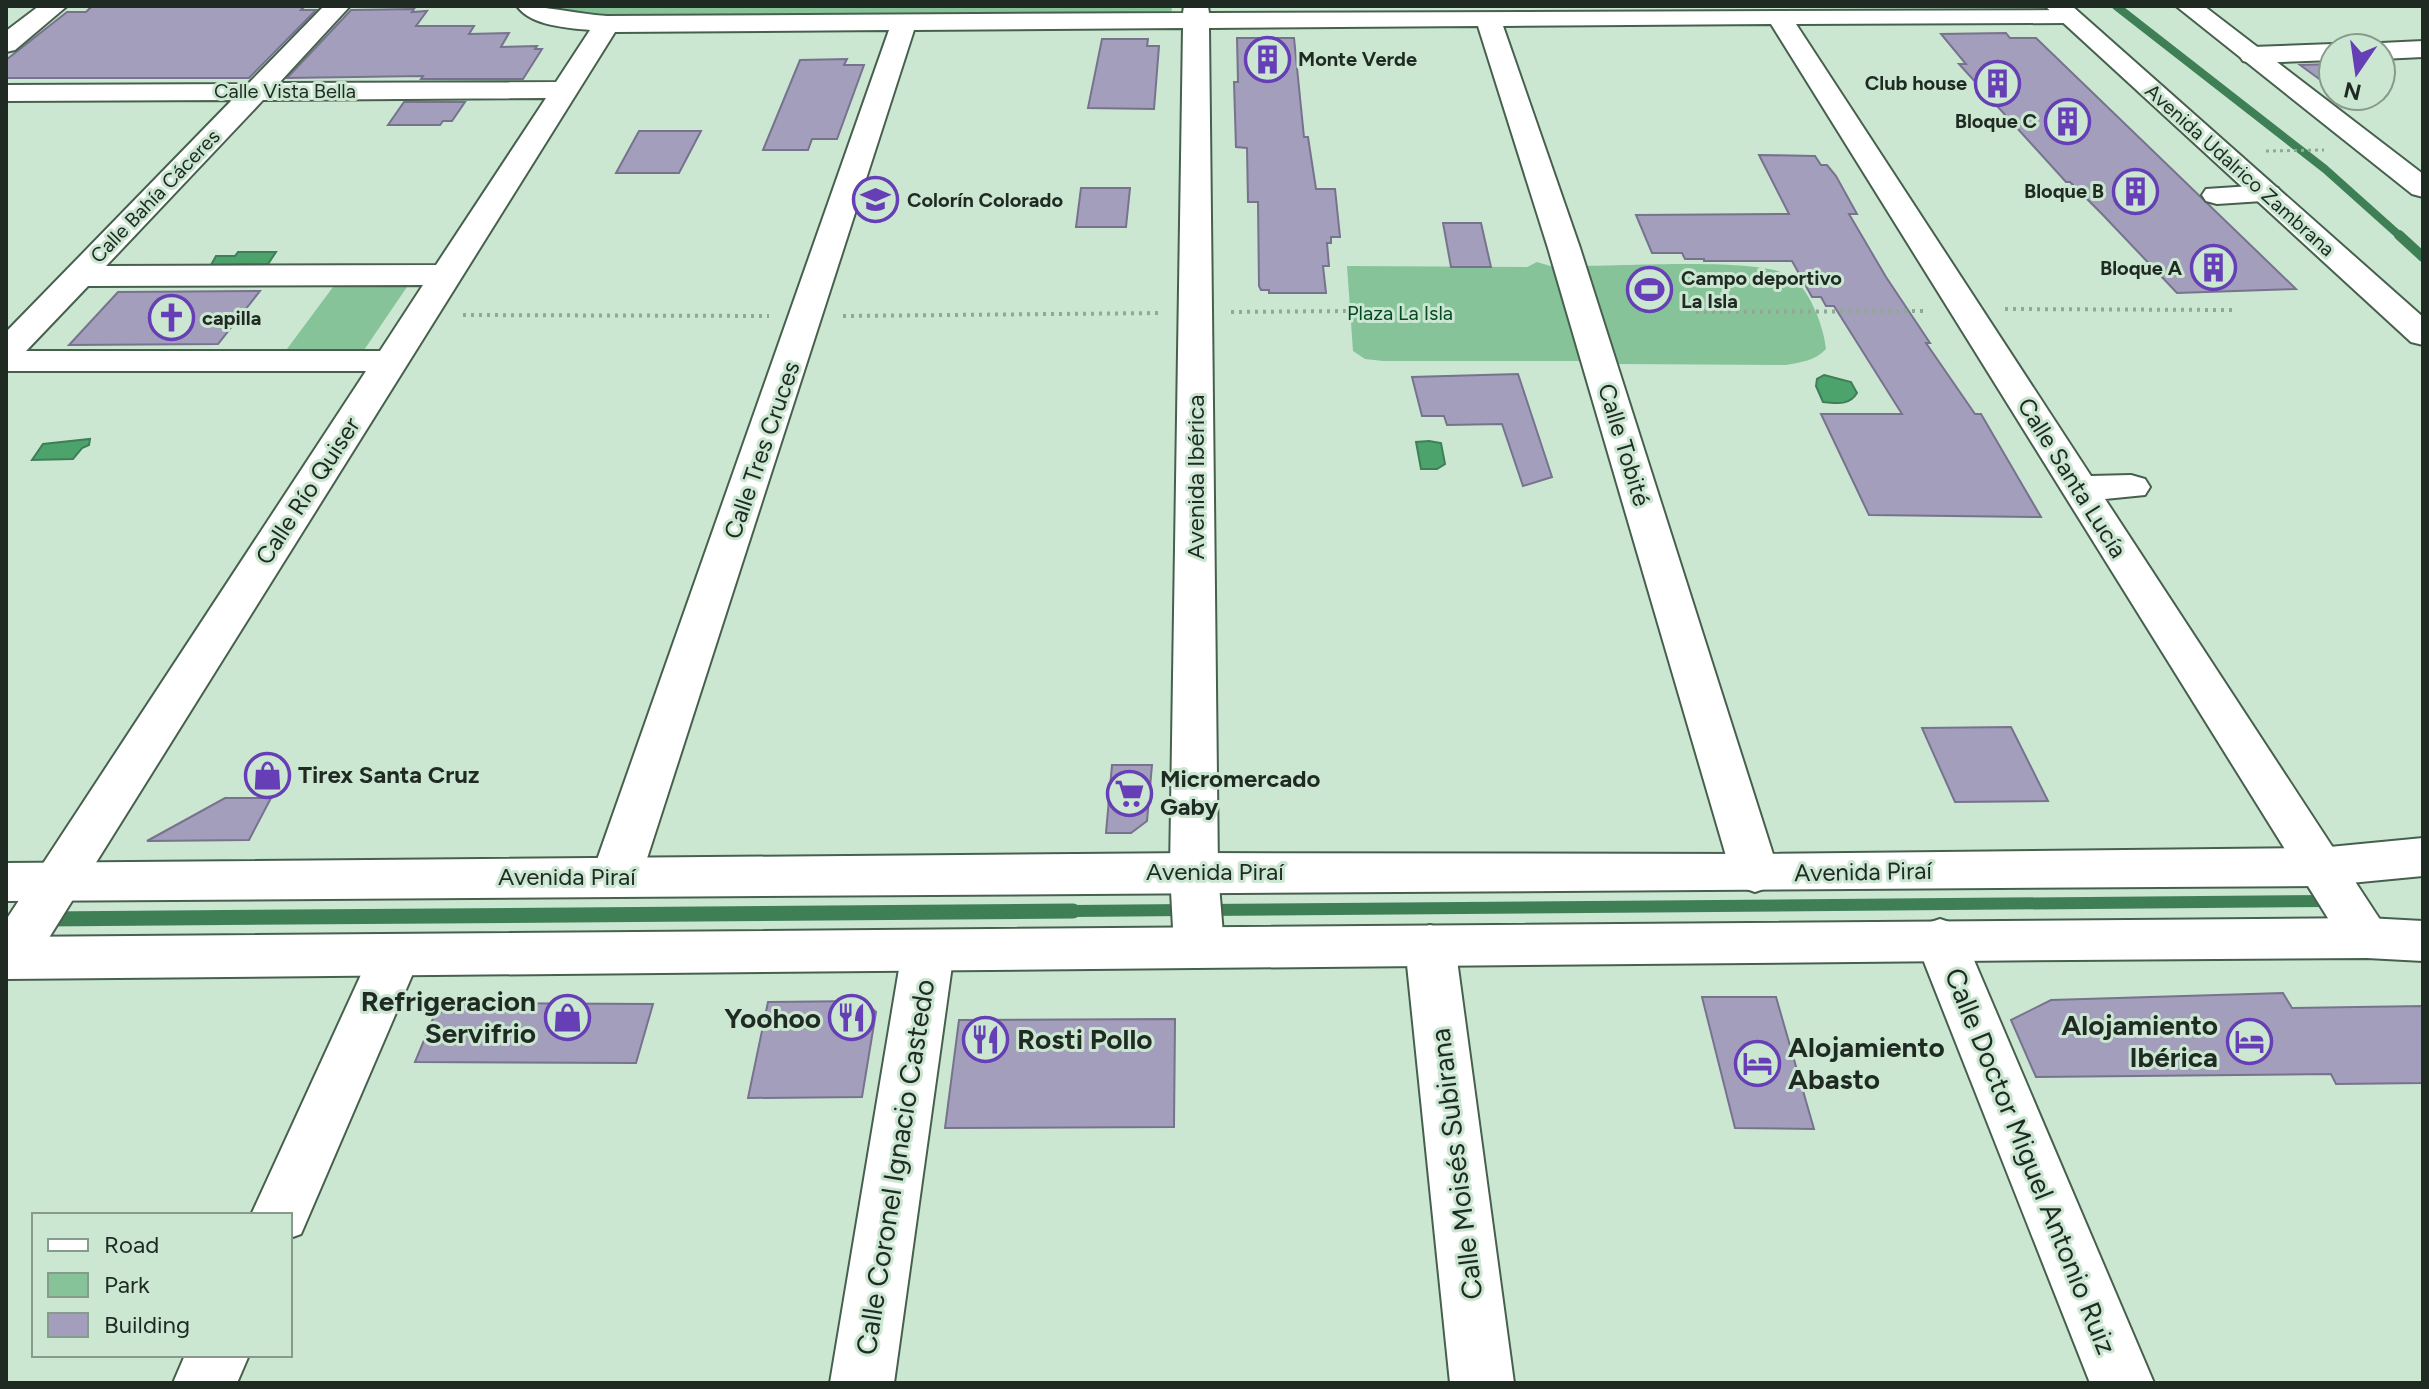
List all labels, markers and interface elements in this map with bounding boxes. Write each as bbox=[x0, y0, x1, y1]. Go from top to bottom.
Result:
north arrow bbox=[2317, 32, 2397, 112]
building icon: Monte Verde bbox=[1243, 35, 1291, 83]
place label: Monte Verde bbox=[1298, 47, 1417, 71]
building icon: Club house bbox=[1974, 59, 2022, 107]
place label: Club house bbox=[1865, 71, 1967, 95]
text: N bbox=[2341, 76, 2364, 106]
street label: Calle Vista Bella bbox=[214, 79, 356, 103]
street label: Avenida Udalrico Zambrana bbox=[2140, 79, 2340, 261]
building icon: Bloque C bbox=[2044, 97, 2092, 145]
place label: Bloque C bbox=[1955, 109, 2037, 133]
street label: Calle Bahía Cáceres bbox=[85, 124, 225, 268]
building icon: Bloque B bbox=[2111, 167, 2159, 215]
school or university icon: Colorín Colorado bbox=[852, 176, 900, 224]
place label: Bloque B bbox=[2024, 179, 2104, 203]
place label: Colorín Colorado bbox=[907, 188, 1063, 212]
building icon: Bloque A bbox=[2189, 244, 2237, 292]
place label: Bloque A bbox=[2100, 256, 2183, 280]
sports icon: Campo deportivo La Isla bbox=[1626, 266, 1674, 314]
place label: Campo deportivo La Isla bbox=[1681, 266, 1842, 313]
church icon: capilla bbox=[147, 294, 195, 342]
park label: Plaza La Isla bbox=[1347, 301, 1453, 325]
place label: capilla bbox=[202, 306, 261, 330]
street label: Calle Tres Cruces bbox=[718, 357, 805, 542]
street label: Calle Tobité bbox=[1592, 380, 1657, 510]
street label: Calle Santa Lucía bbox=[2012, 392, 2133, 563]
street label: Avenida Ibérica bbox=[1181, 394, 1210, 560]
street label: Calle Río Quiser bbox=[249, 412, 366, 570]
shop icon: Tirex Santa Cruz bbox=[243, 751, 291, 799]
place label: Tirex Santa Cruz bbox=[298, 760, 479, 789]
place label: Micromercado Gaby bbox=[1160, 764, 1320, 821]
supermarket icon: Micromercado Gaby bbox=[1105, 769, 1153, 817]
street label: Avenida Piraí bbox=[1794, 856, 1934, 887]
street label: Avenida Piraí bbox=[1146, 857, 1285, 886]
street label: Avenida Piraí bbox=[498, 862, 637, 891]
street label: Calle Doctor Miguel Antonio Ruiz bbox=[1938, 963, 2124, 1359]
street label: Calle Coronel Ignacio Castedo bbox=[849, 977, 941, 1357]
place label: Refrigeracion Servifrio bbox=[361, 984, 536, 1050]
shop icon: Refrigeracion Servifrio bbox=[543, 993, 591, 1041]
restaurant icon: Yoohoo bbox=[828, 994, 876, 1042]
place label: Yoohoo bbox=[724, 1001, 821, 1035]
place label: Alojamiento Ibérica bbox=[2061, 1008, 2218, 1074]
restaurant icon: Rosti Pollo bbox=[962, 1015, 1010, 1063]
hotel icon: Alojamiento Ibérica bbox=[2225, 1017, 2273, 1065]
place label: Rosti Pollo bbox=[1017, 1022, 1153, 1056]
street label: Calle Moisés Subirana bbox=[1422, 1026, 1490, 1302]
place label: Alojamiento Abasto bbox=[1788, 1030, 1945, 1096]
hotel icon: Alojamiento Abasto bbox=[1733, 1039, 1781, 1087]
legend bbox=[32, 1213, 292, 1357]
text: Road bbox=[104, 1230, 159, 1259]
text: Park bbox=[104, 1270, 150, 1299]
text: Building bbox=[104, 1310, 190, 1339]

